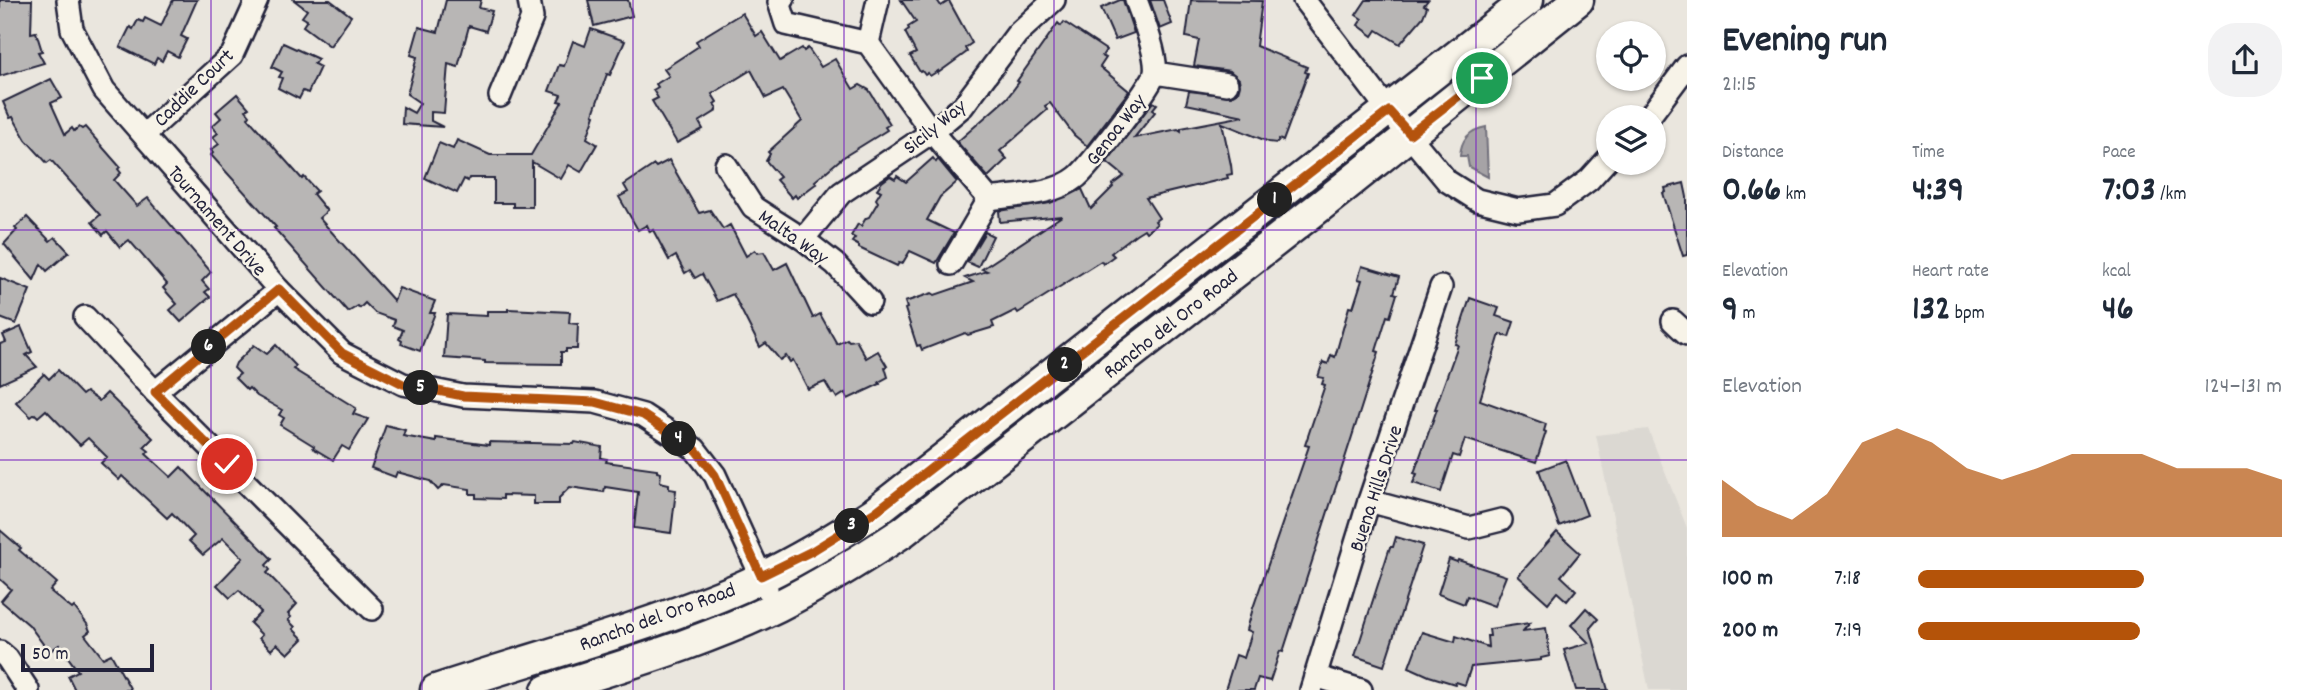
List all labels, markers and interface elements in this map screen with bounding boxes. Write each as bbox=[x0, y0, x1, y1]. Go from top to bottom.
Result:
text: Evening run bbox=[1722, 15, 1887, 70]
map controls bbox=[1596, 21, 1666, 175]
button: locate bbox=[1596, 21, 1666, 91]
button: share bbox=[2208, 23, 2282, 97]
street label: Caddie Court bbox=[148, 43, 242, 135]
pin bbox=[1452, 48, 1512, 108]
icon: arrive bbox=[1463, 59, 1501, 97]
text: 21:15 bbox=[1722, 69, 1757, 102]
street label: Genoa Way bbox=[1080, 88, 1155, 173]
street label: Sicily Way bbox=[898, 93, 975, 163]
button: layers bbox=[1596, 105, 1666, 175]
text: Distance bbox=[1722, 140, 1784, 167]
text: Time bbox=[1912, 140, 1945, 167]
text: Pace bbox=[2102, 140, 2136, 167]
street label: Tournament Drive bbox=[159, 160, 273, 284]
text: 0.66 bbox=[1722, 167, 1781, 217]
text: 4:39 bbox=[1912, 167, 1964, 217]
text: 7:03 bbox=[2102, 167, 2156, 217]
pin: 1 bbox=[1258, 182, 1292, 218]
text: km bbox=[1781, 182, 1806, 209]
text: /km bbox=[2156, 182, 2186, 209]
text: 1 bbox=[1272, 186, 1277, 213]
street label: Malta Way bbox=[751, 203, 834, 274]
text: Elevation bbox=[1722, 259, 1788, 286]
text: Heart rate bbox=[1912, 259, 1989, 286]
text: kcal bbox=[2102, 259, 2131, 286]
street label: Rancho del Oro Road bbox=[1098, 263, 1246, 388]
text: 9 bbox=[1722, 286, 1738, 336]
text: 132 bbox=[1912, 286, 1951, 336]
text: 46 bbox=[2102, 286, 2134, 336]
text: m bbox=[1738, 301, 1755, 328]
text: bpm bbox=[1951, 301, 1985, 328]
pin: 6 bbox=[192, 330, 227, 364]
text: 6 bbox=[204, 333, 213, 360]
pin: 2 bbox=[1048, 348, 1082, 382]
text: 2 bbox=[1060, 351, 1069, 378]
pin: 5 bbox=[404, 370, 438, 406]
text: Elevation bbox=[1722, 371, 1802, 404]
text: 124–131 m bbox=[2205, 371, 2282, 404]
text: 5 bbox=[416, 374, 425, 401]
pin: 4 bbox=[662, 422, 696, 457]
street label: Buena Hills Drive bbox=[1343, 422, 1412, 556]
text: 4 bbox=[675, 425, 682, 452]
pin bbox=[197, 434, 257, 494]
icon: check bbox=[208, 445, 246, 483]
pin: 3 bbox=[834, 508, 870, 544]
text: 3 bbox=[847, 512, 856, 539]
text: 100 m bbox=[1722, 563, 1773, 596]
text: 7:18 bbox=[1834, 563, 1861, 596]
street label: Rancho del Oro Road bbox=[576, 577, 740, 661]
text: 200 m bbox=[1722, 615, 1778, 648]
text: 7:19 bbox=[1834, 615, 1862, 648]
scale bar bbox=[21, 641, 154, 673]
text: 50 m bbox=[32, 642, 69, 669]

